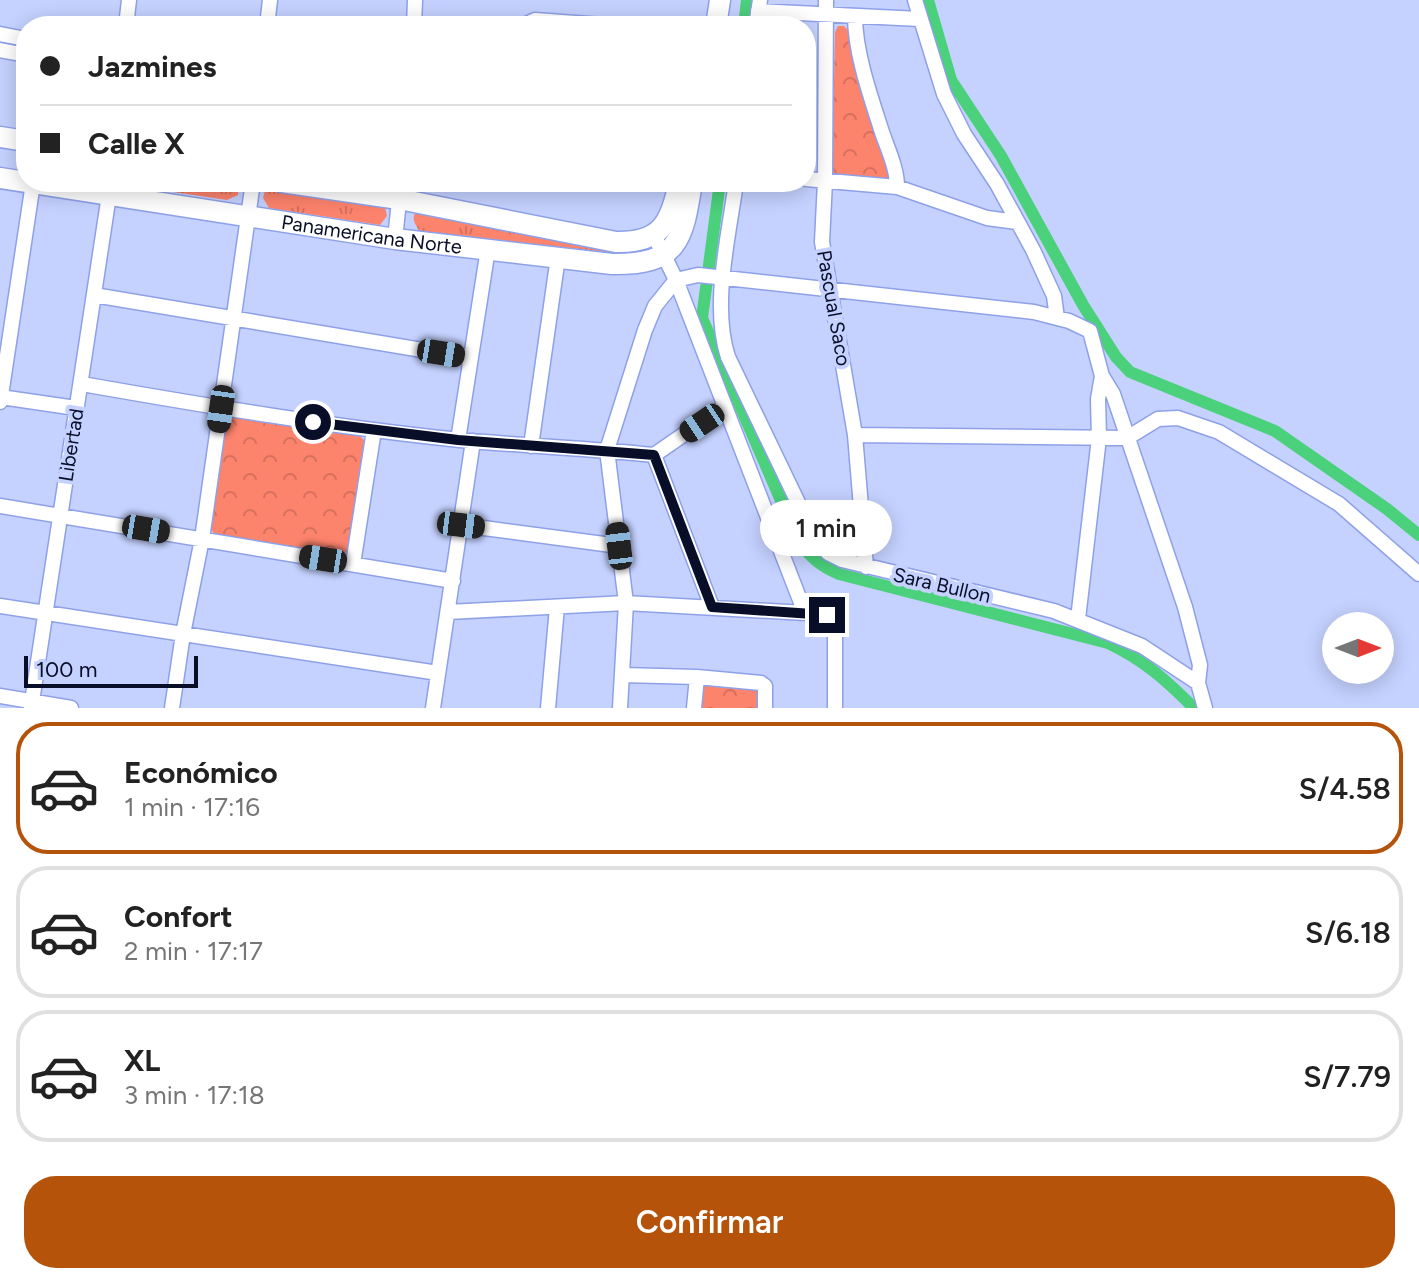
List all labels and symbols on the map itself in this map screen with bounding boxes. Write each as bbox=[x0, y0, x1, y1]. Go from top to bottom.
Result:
street label: Panamericana Norte bbox=[280, 210, 463, 259]
street label: Pascual Saco bbox=[812, 248, 856, 368]
car bbox=[415, 337, 467, 369]
car bbox=[206, 384, 236, 434]
car bbox=[675, 400, 729, 446]
route start bbox=[295, 404, 331, 440]
street label: Libertad bbox=[53, 407, 89, 483]
callout: 1 min bbox=[761, 499, 893, 555]
car bbox=[436, 510, 486, 540]
car bbox=[120, 513, 172, 545]
car bbox=[604, 521, 634, 571]
car bbox=[297, 543, 349, 575]
street label: Sara Bullon bbox=[891, 562, 993, 608]
route end bbox=[809, 597, 845, 633]
north arrow bbox=[1322, 612, 1394, 684]
scale bar bbox=[24, 652, 198, 688]

